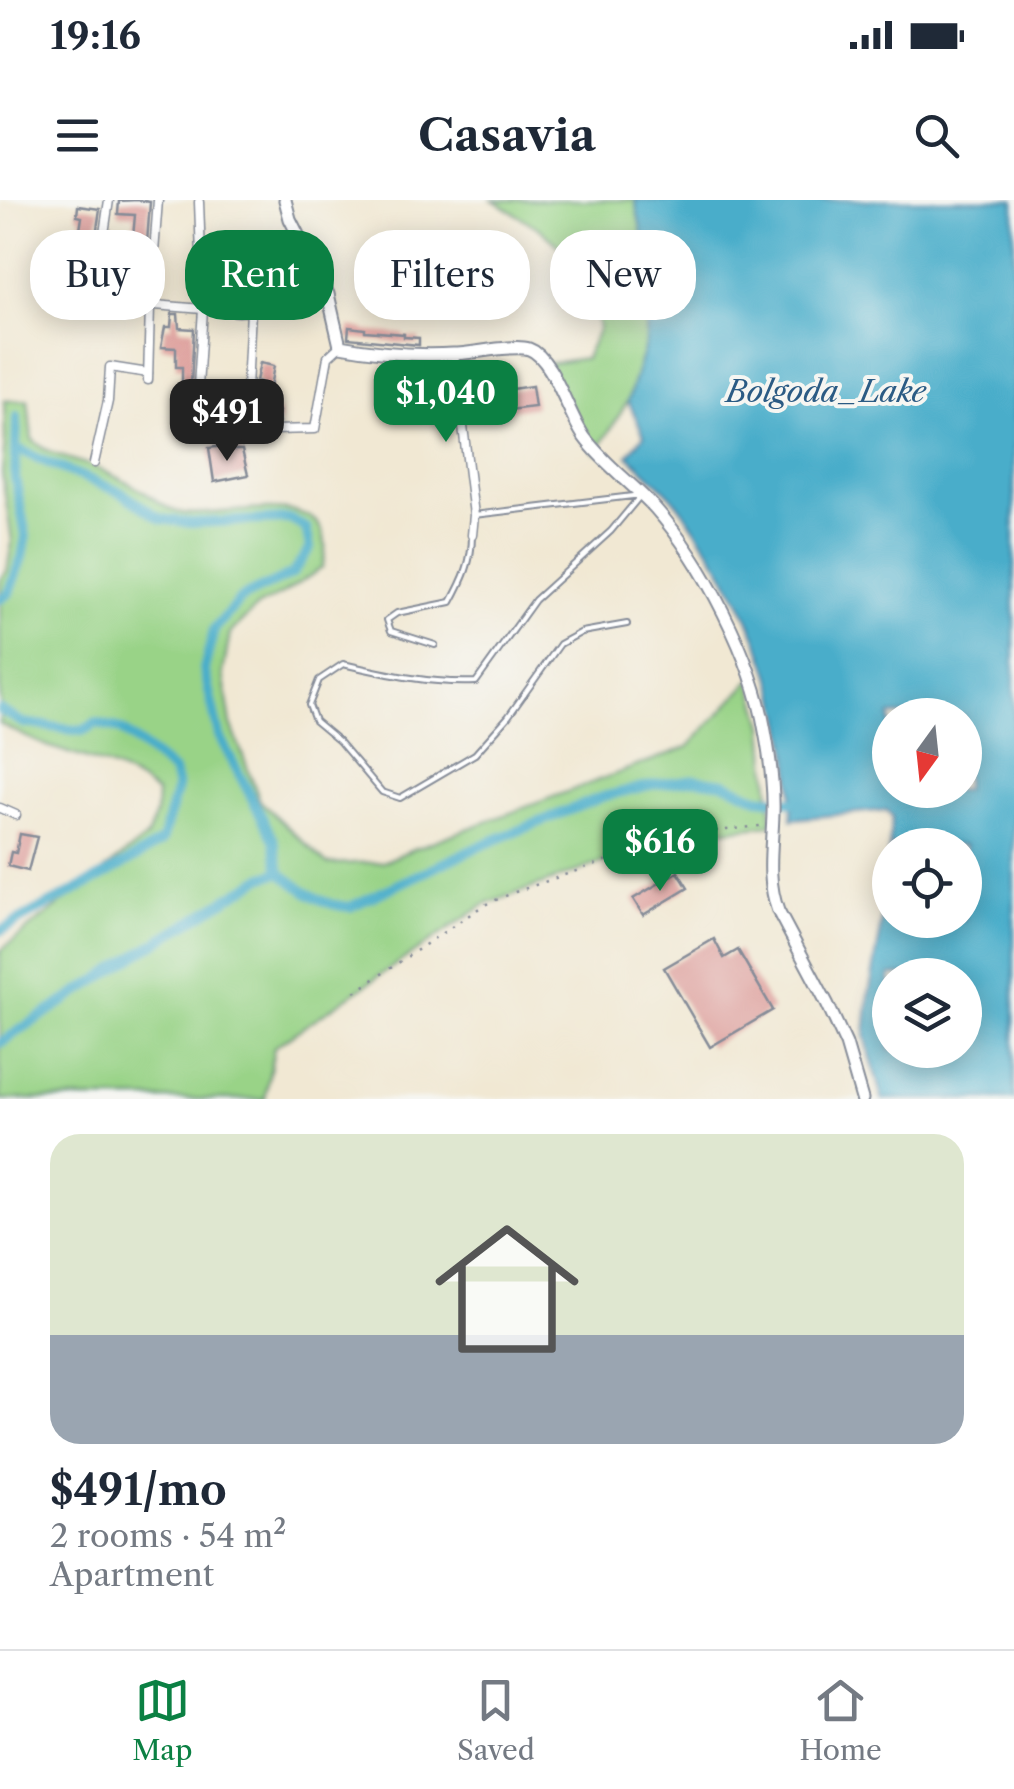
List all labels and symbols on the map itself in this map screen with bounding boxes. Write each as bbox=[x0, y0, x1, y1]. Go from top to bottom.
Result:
pin: $1,040 bbox=[365, 360, 527, 445]
water label: Bolgoda_Lake bbox=[724, 373, 928, 410]
pin: $491 bbox=[168, 379, 286, 464]
north arrow bbox=[872, 698, 982, 808]
pin: $616 bbox=[601, 809, 719, 894]

